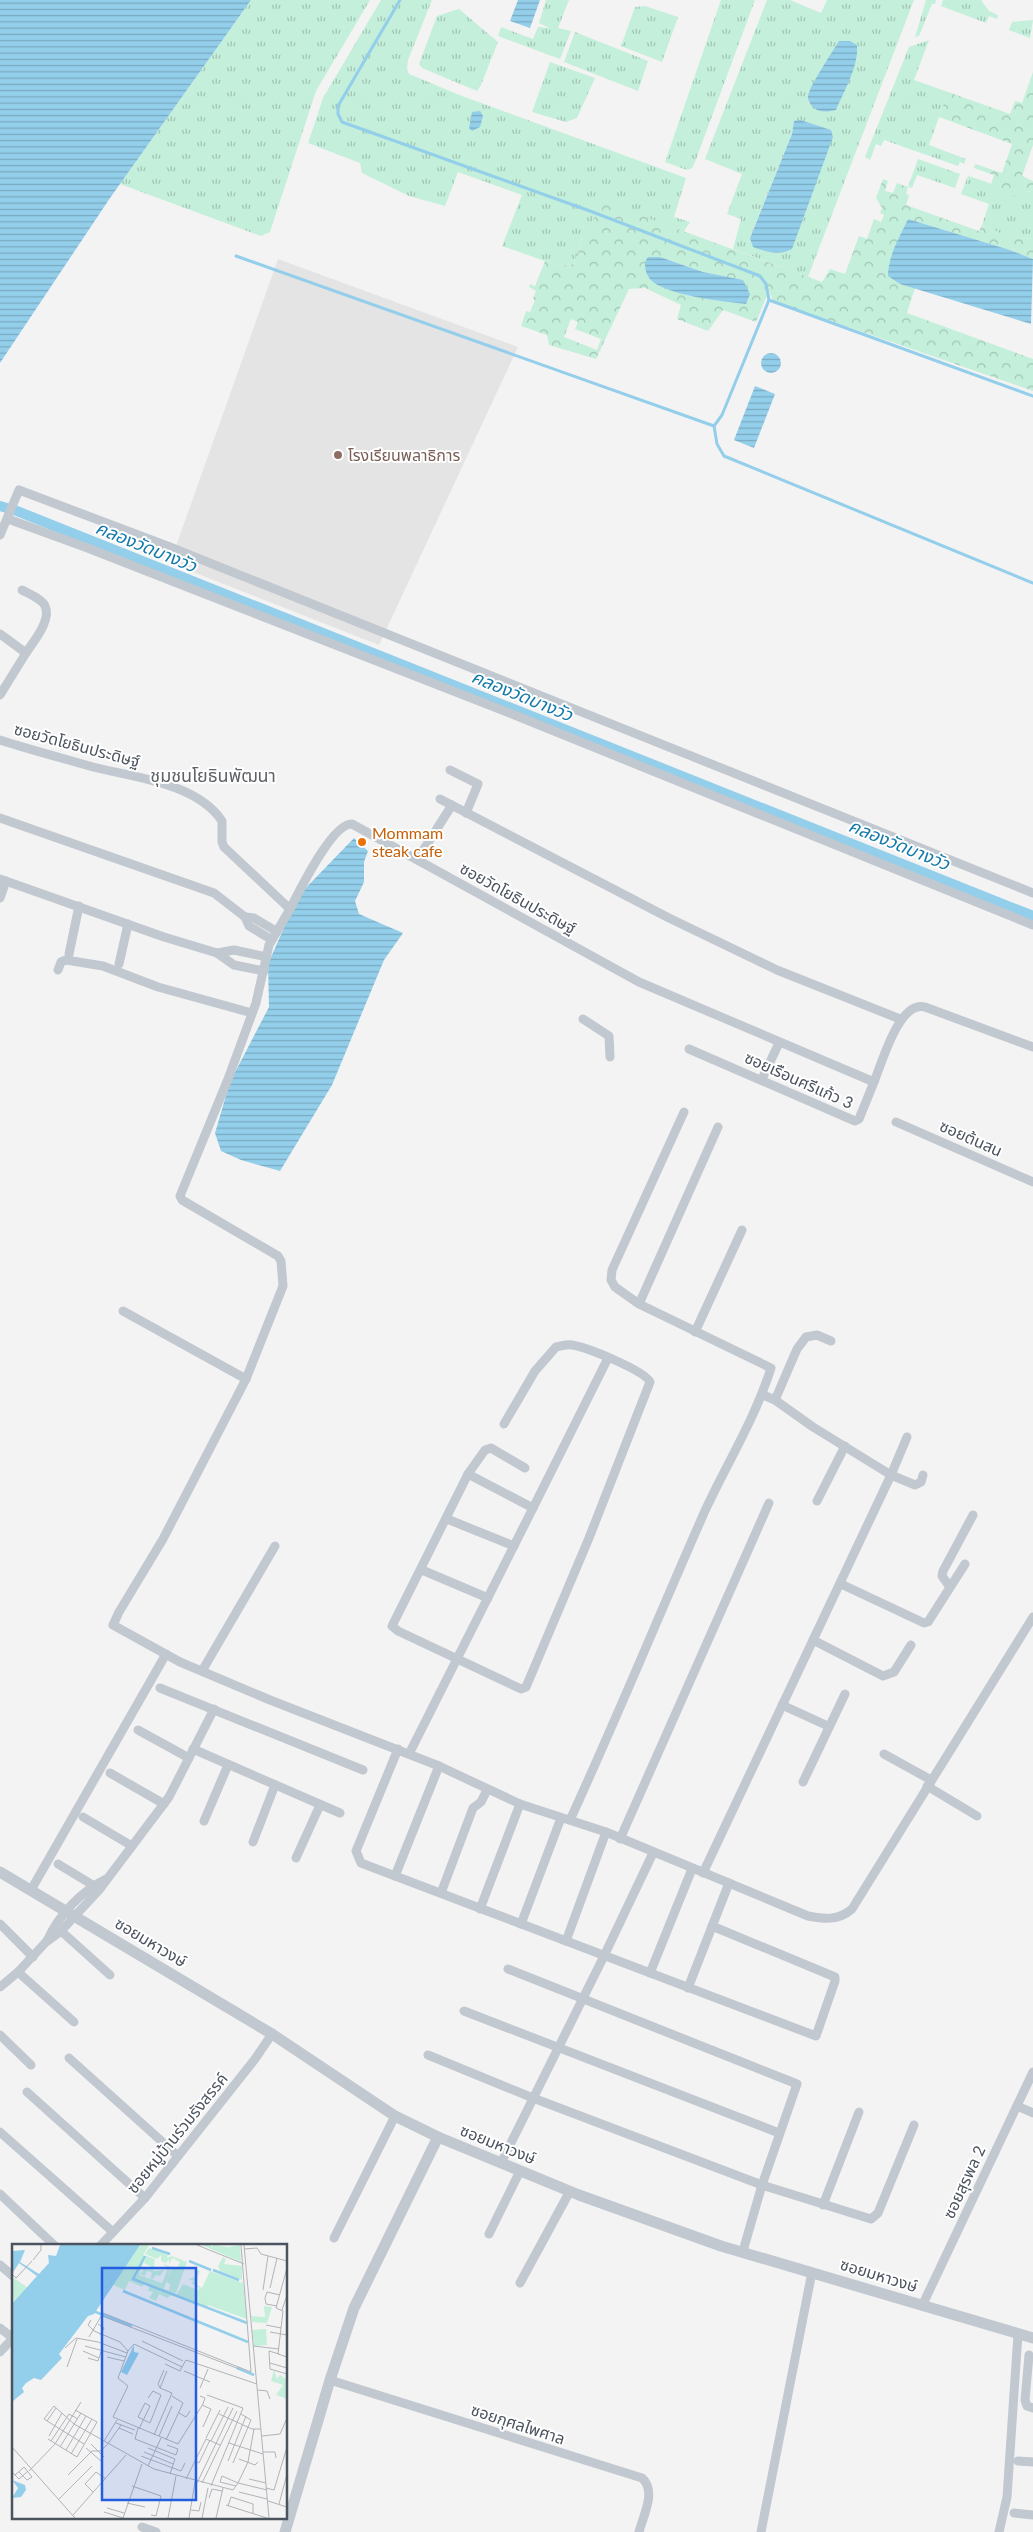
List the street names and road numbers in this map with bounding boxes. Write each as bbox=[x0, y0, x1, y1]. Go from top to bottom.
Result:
street label: ซอยวัดโยธินประดิษฐ์ bbox=[12, 719, 142, 771]
street label: ซอยวัดโยธินประดิษฐ์ bbox=[457, 858, 580, 937]
street label: ซอยเรือนศรีแก้ว 3 bbox=[742, 1047, 856, 1112]
street label: ซอยต้นสน bbox=[937, 1115, 1005, 1160]
street label: ซอยมหาวงษ์ bbox=[112, 1913, 190, 1970]
street label: ซอยหมู่บ้านร่วมรังสรรค์ bbox=[122, 2069, 232, 2197]
street label: ซอยมหาวงษ์ bbox=[458, 2120, 539, 2167]
street label: ซอยสุรพล 2 bbox=[938, 2142, 990, 2222]
street label: ซอยมหาวงษ์ bbox=[838, 2254, 920, 2295]
street label: ซอยกุศลไพศาล bbox=[468, 2399, 568, 2449]

